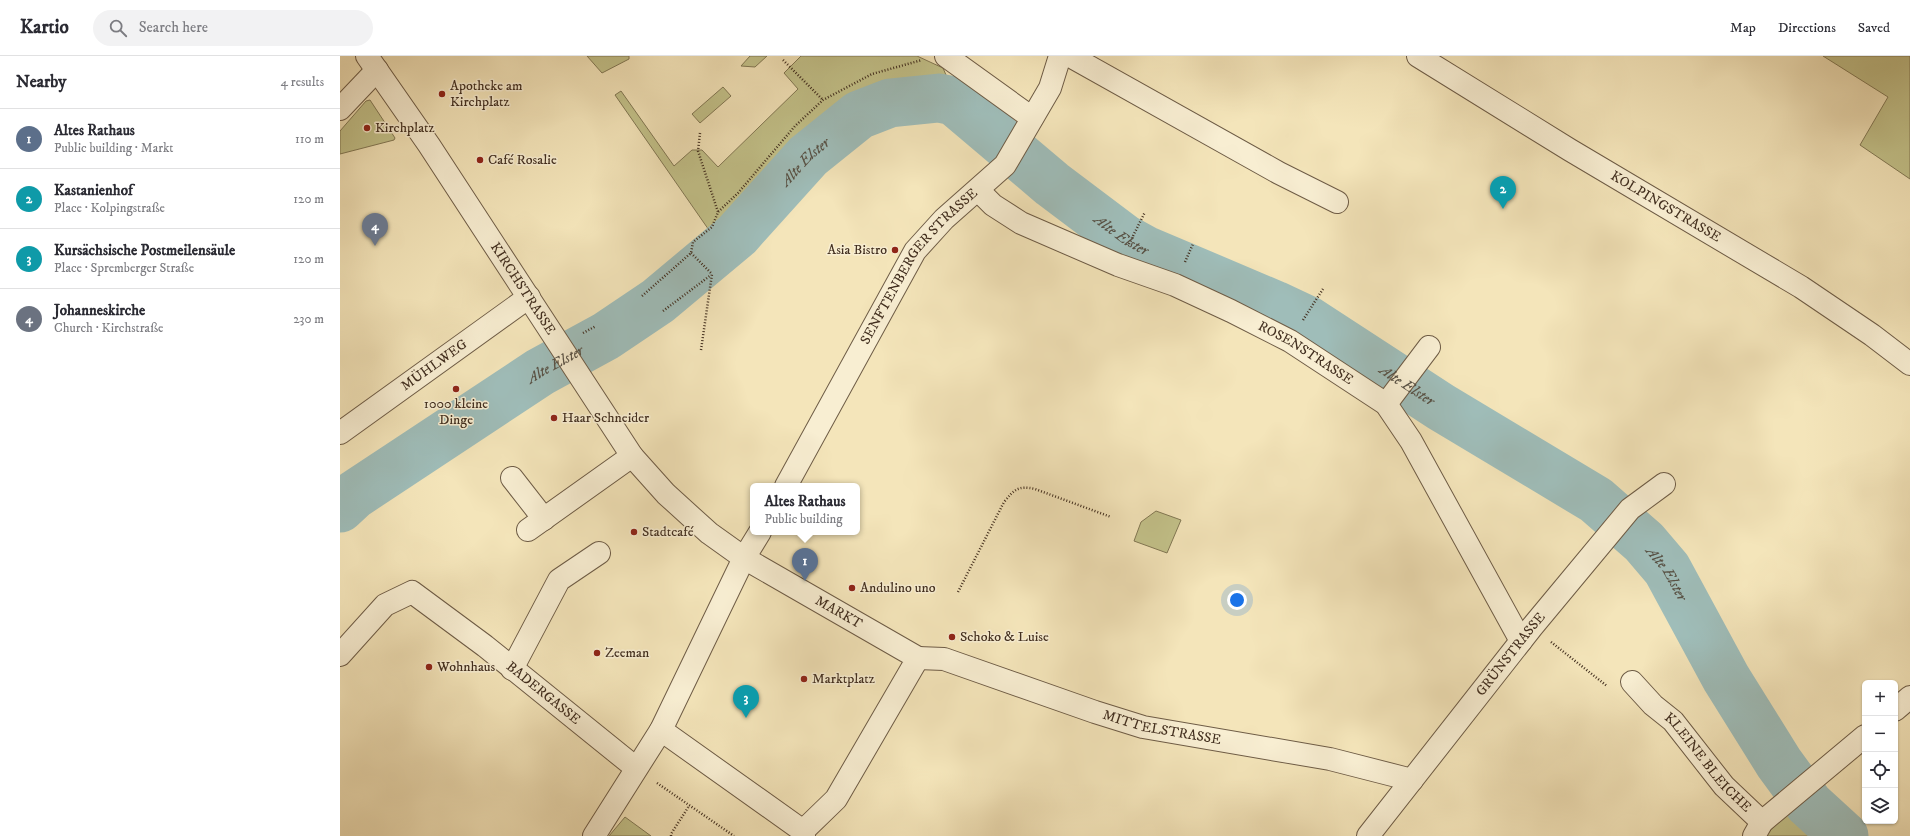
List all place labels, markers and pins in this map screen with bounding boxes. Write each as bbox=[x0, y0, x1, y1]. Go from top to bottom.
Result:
place label: Apotheke am Kirchplatz bbox=[450, 77, 523, 111]
marker: Apotheke am Kirchplatz bbox=[437, 89, 447, 99]
place label: Kirchplatz bbox=[375, 119, 435, 137]
marker: Kirchplatz bbox=[362, 123, 372, 133]
place label: Café Rosalie bbox=[488, 151, 557, 169]
marker: Café Rosalie bbox=[475, 155, 485, 165]
pin: 2 bbox=[1490, 176, 1516, 209]
pin: 4 bbox=[362, 213, 388, 246]
place label: Asia Bistro bbox=[827, 241, 887, 259]
marker: Asia Bistro bbox=[890, 245, 900, 255]
marker: 1000 kleine Dinge bbox=[451, 384, 461, 394]
place label: 1000 kleine Dinge bbox=[424, 395, 488, 429]
place label: Haar Schneider bbox=[562, 409, 650, 427]
marker: Haar Schneider bbox=[549, 413, 559, 423]
place label: Stadtcafé bbox=[642, 523, 694, 541]
marker: Stadtcafé bbox=[629, 527, 639, 537]
pin: 1 bbox=[792, 548, 818, 581]
place label: Andulino uno bbox=[860, 579, 936, 597]
marker: Andulino uno bbox=[847, 583, 857, 593]
place label: Schoko & Luise bbox=[960, 628, 1049, 646]
marker: Schoko & Luise bbox=[947, 632, 957, 642]
place label: Zeeman bbox=[605, 644, 650, 662]
marker: Zeeman bbox=[592, 648, 602, 658]
place label: Wohnhaus bbox=[436, 658, 496, 676]
marker: Wohnhaus bbox=[424, 662, 434, 672]
place label: Marktplatz bbox=[812, 670, 875, 688]
marker: Marktplatz bbox=[799, 674, 809, 684]
pin: 3 bbox=[733, 685, 759, 718]

